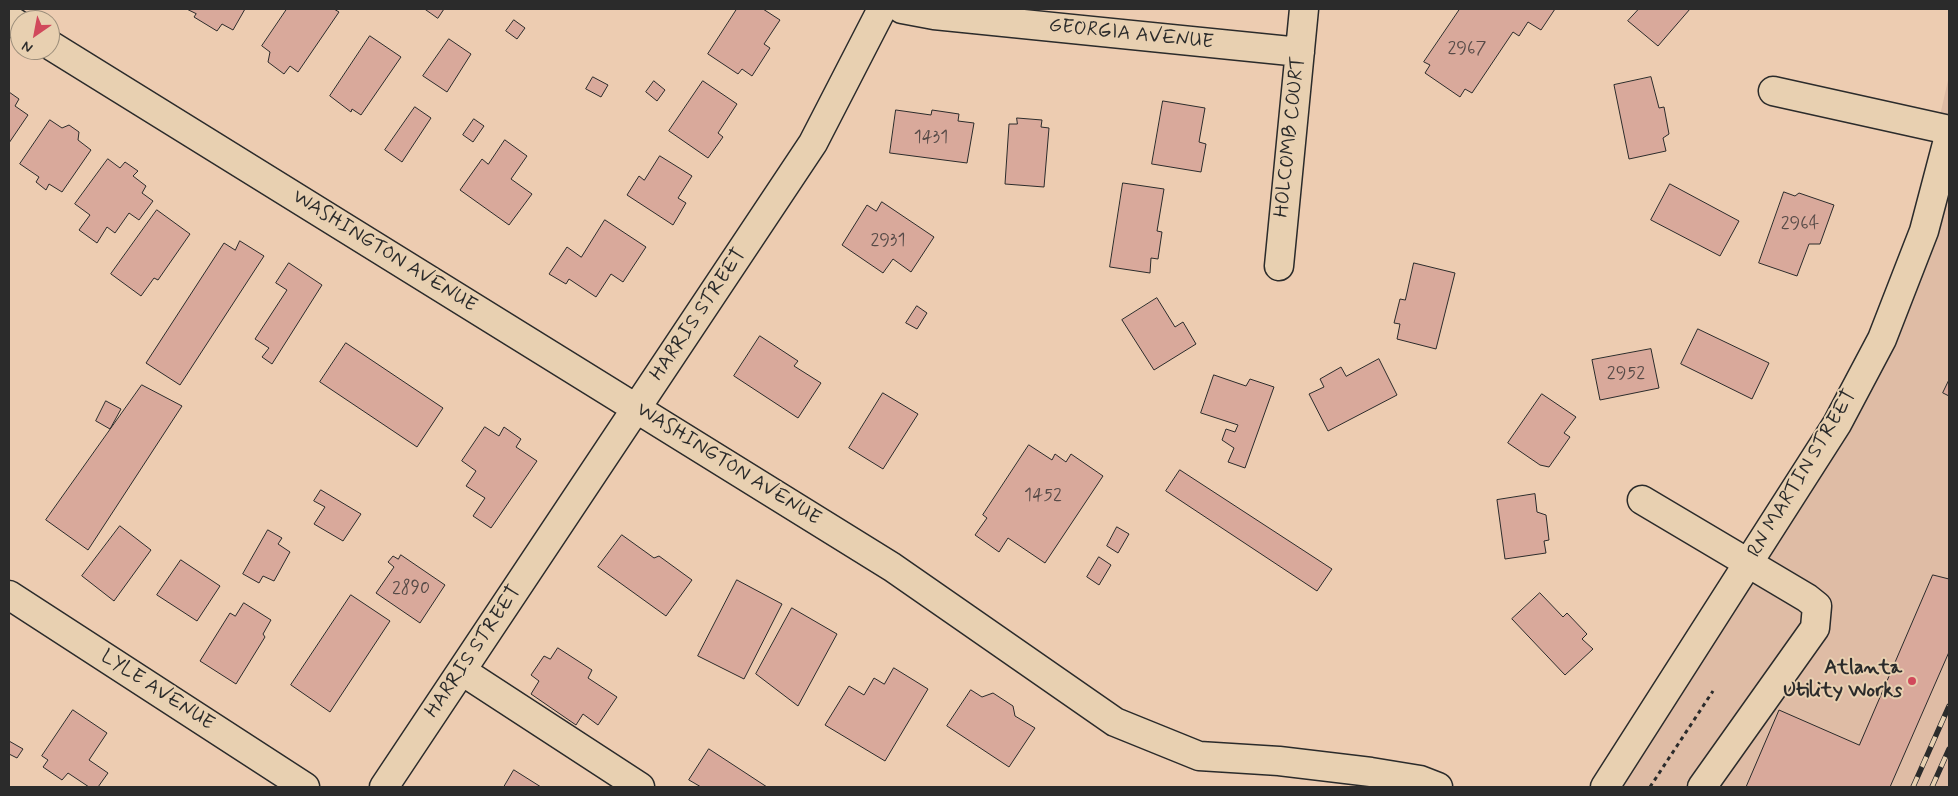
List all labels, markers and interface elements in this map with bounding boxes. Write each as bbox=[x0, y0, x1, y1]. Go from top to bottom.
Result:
north arrow bbox=[10, 10, 60, 60]
street label: GEORGIA AVENUE bbox=[1048, 14, 1214, 56]
text: N bbox=[19, 37, 36, 57]
house number: 2967 bbox=[1448, 38, 1486, 60]
street label: HOLCOMB COURT bbox=[1271, 55, 1311, 219]
house number: 1431 bbox=[914, 127, 948, 149]
street label: WASHINGTON AVENUE bbox=[287, 185, 481, 319]
house number: 2964 bbox=[1781, 213, 1819, 235]
house number: 2931 bbox=[871, 230, 905, 252]
street label: HARRIS STREET bbox=[646, 244, 752, 386]
house number: 2952 bbox=[1607, 363, 1645, 385]
street label: RN MARTIN STREET bbox=[1743, 386, 1863, 562]
street label: WASHINGTON AVENUE bbox=[631, 398, 825, 532]
house number: 1452 bbox=[1024, 485, 1062, 507]
house number: 2890 bbox=[392, 578, 430, 600]
street label: HARRIS STREET bbox=[421, 581, 527, 723]
street label: LYLE AVENUE bbox=[96, 645, 218, 737]
place label: Atlanta Utility Works bbox=[1783, 657, 1902, 704]
marker: Atlanta Utility Works bbox=[1906, 675, 1918, 687]

